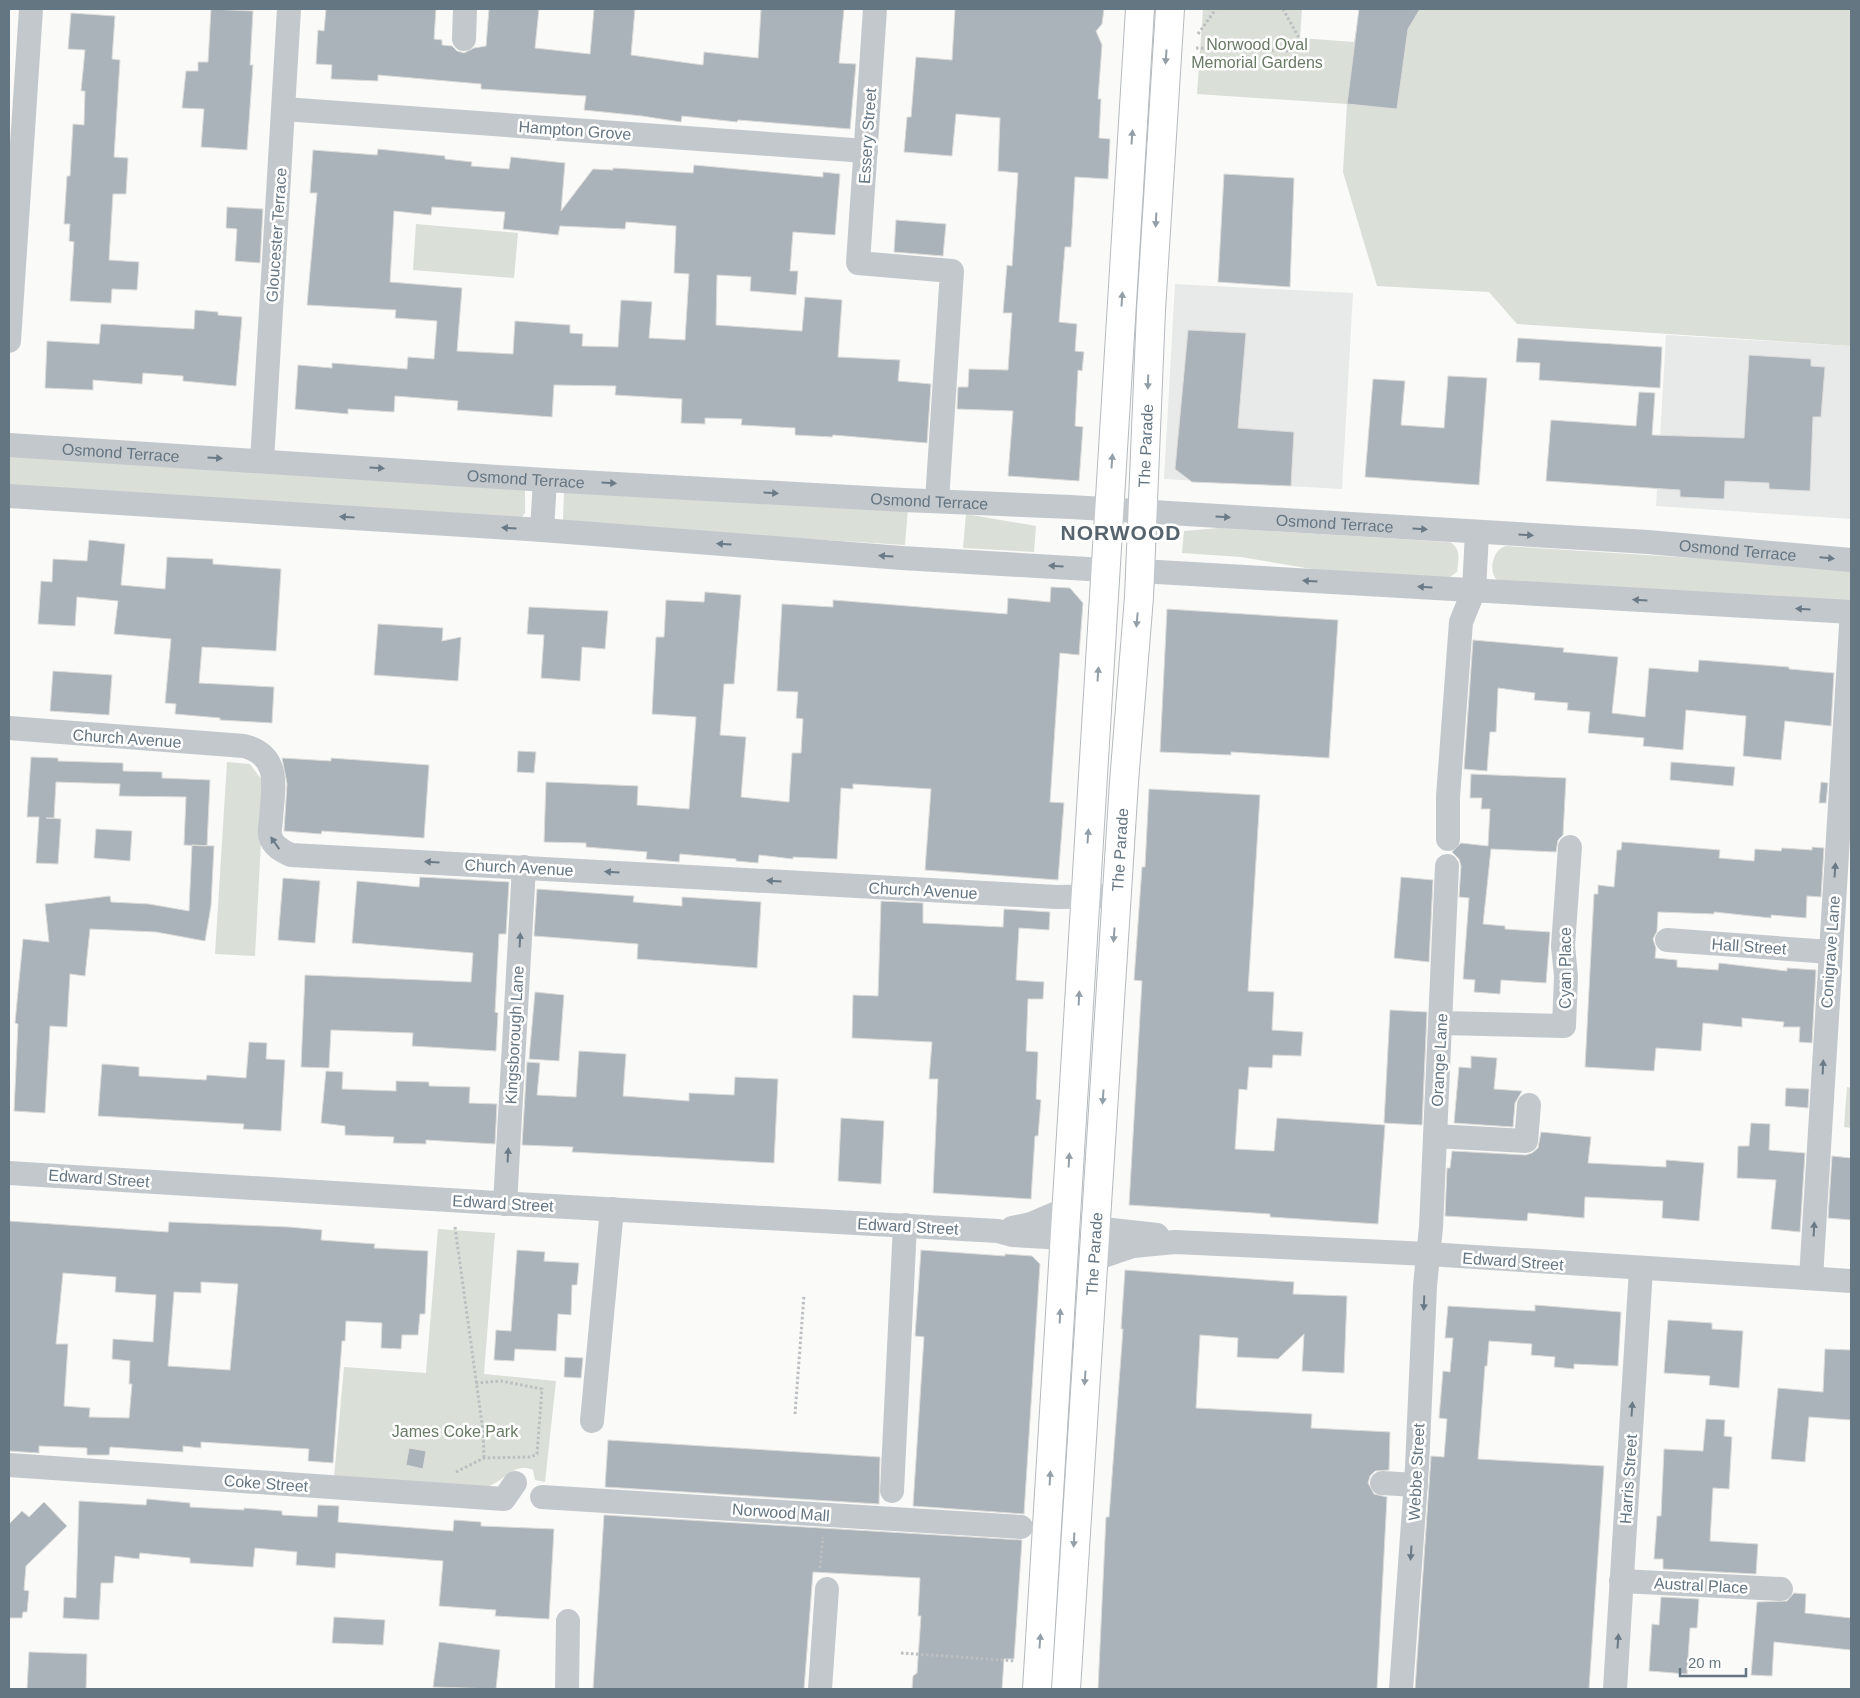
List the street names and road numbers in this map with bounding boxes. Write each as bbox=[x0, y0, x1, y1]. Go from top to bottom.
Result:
street label: Essery Street bbox=[856, 87, 879, 185]
street label: Hampton Grove bbox=[518, 118, 632, 143]
street label: Gloucester Terrace bbox=[263, 167, 290, 303]
street label: The Parade bbox=[1136, 403, 1156, 488]
street label: Osmond Terrace bbox=[61, 440, 180, 465]
street label: Osmond Terrace bbox=[466, 467, 585, 491]
street label: Osmond Terrace bbox=[870, 490, 989, 513]
street label: Osmond Terrace bbox=[1275, 511, 1394, 536]
street label: Osmond Terrace bbox=[1678, 537, 1797, 564]
street label: Church Avenue bbox=[72, 726, 182, 751]
street label: The Parade bbox=[1109, 807, 1131, 892]
street label: Church Avenue bbox=[464, 856, 574, 879]
street label: Church Avenue bbox=[868, 879, 978, 902]
street label: Conigrave Lane bbox=[1818, 895, 1843, 1009]
street label: Cyan Place bbox=[1557, 927, 1574, 1009]
street label: Hall Street bbox=[1711, 935, 1787, 958]
street label: Kingsborough Lane bbox=[502, 965, 527, 1105]
street label: Orange Lane bbox=[1429, 1013, 1450, 1107]
street label: Edward Street bbox=[48, 1166, 151, 1191]
street label: Edward Street bbox=[452, 1192, 555, 1215]
street label: The Parade bbox=[1083, 1212, 1105, 1296]
street label: Edward Street bbox=[857, 1215, 960, 1238]
street label: Edward Street bbox=[1462, 1249, 1565, 1274]
street label: Webbe Street bbox=[1405, 1422, 1428, 1521]
street label: Harris Street bbox=[1617, 1433, 1640, 1524]
street label: Coke Street bbox=[223, 1472, 309, 1495]
street label: Norwood Mall bbox=[732, 1501, 830, 1524]
street label: Austral Place bbox=[1653, 1575, 1749, 1596]

